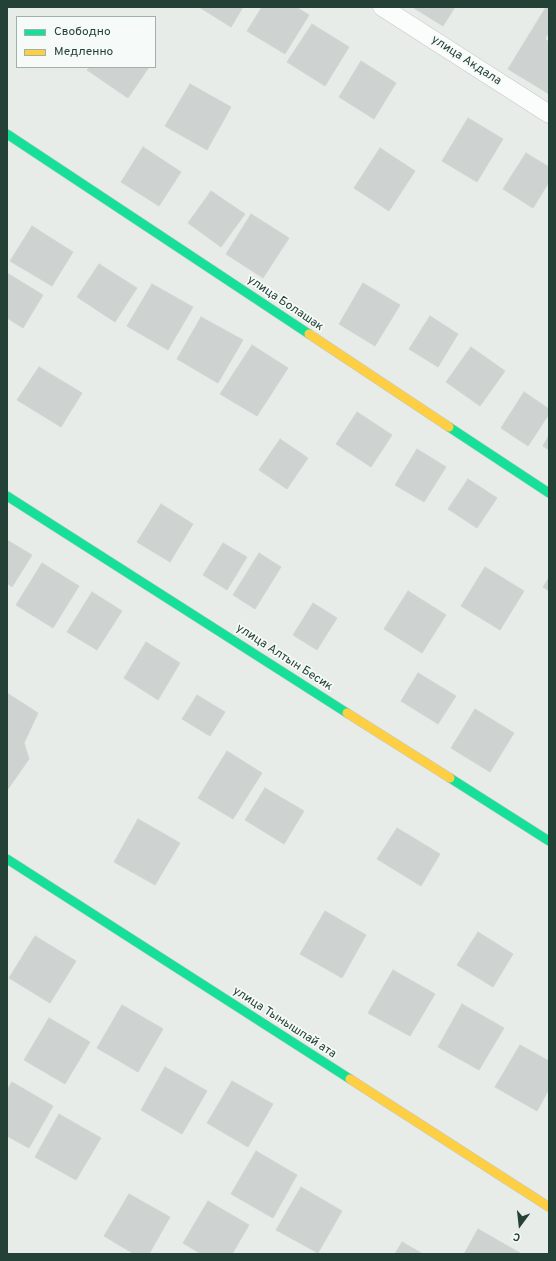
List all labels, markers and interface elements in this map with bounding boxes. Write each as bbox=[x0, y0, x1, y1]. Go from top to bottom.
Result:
legend bbox=[16, 16, 156, 68]
text: Свободно bbox=[54, 24, 111, 40]
street label: улица Акдала bbox=[428, 33, 504, 89]
text: Медленно bbox=[54, 44, 113, 60]
street label: улица Болашак bbox=[244, 273, 326, 335]
street label: улица Алтын Бесик bbox=[233, 621, 335, 695]
street label: улица Тынышпай ата bbox=[230, 984, 338, 1062]
north arrow bbox=[500, 1205, 540, 1245]
text: С bbox=[512, 1229, 522, 1244]

